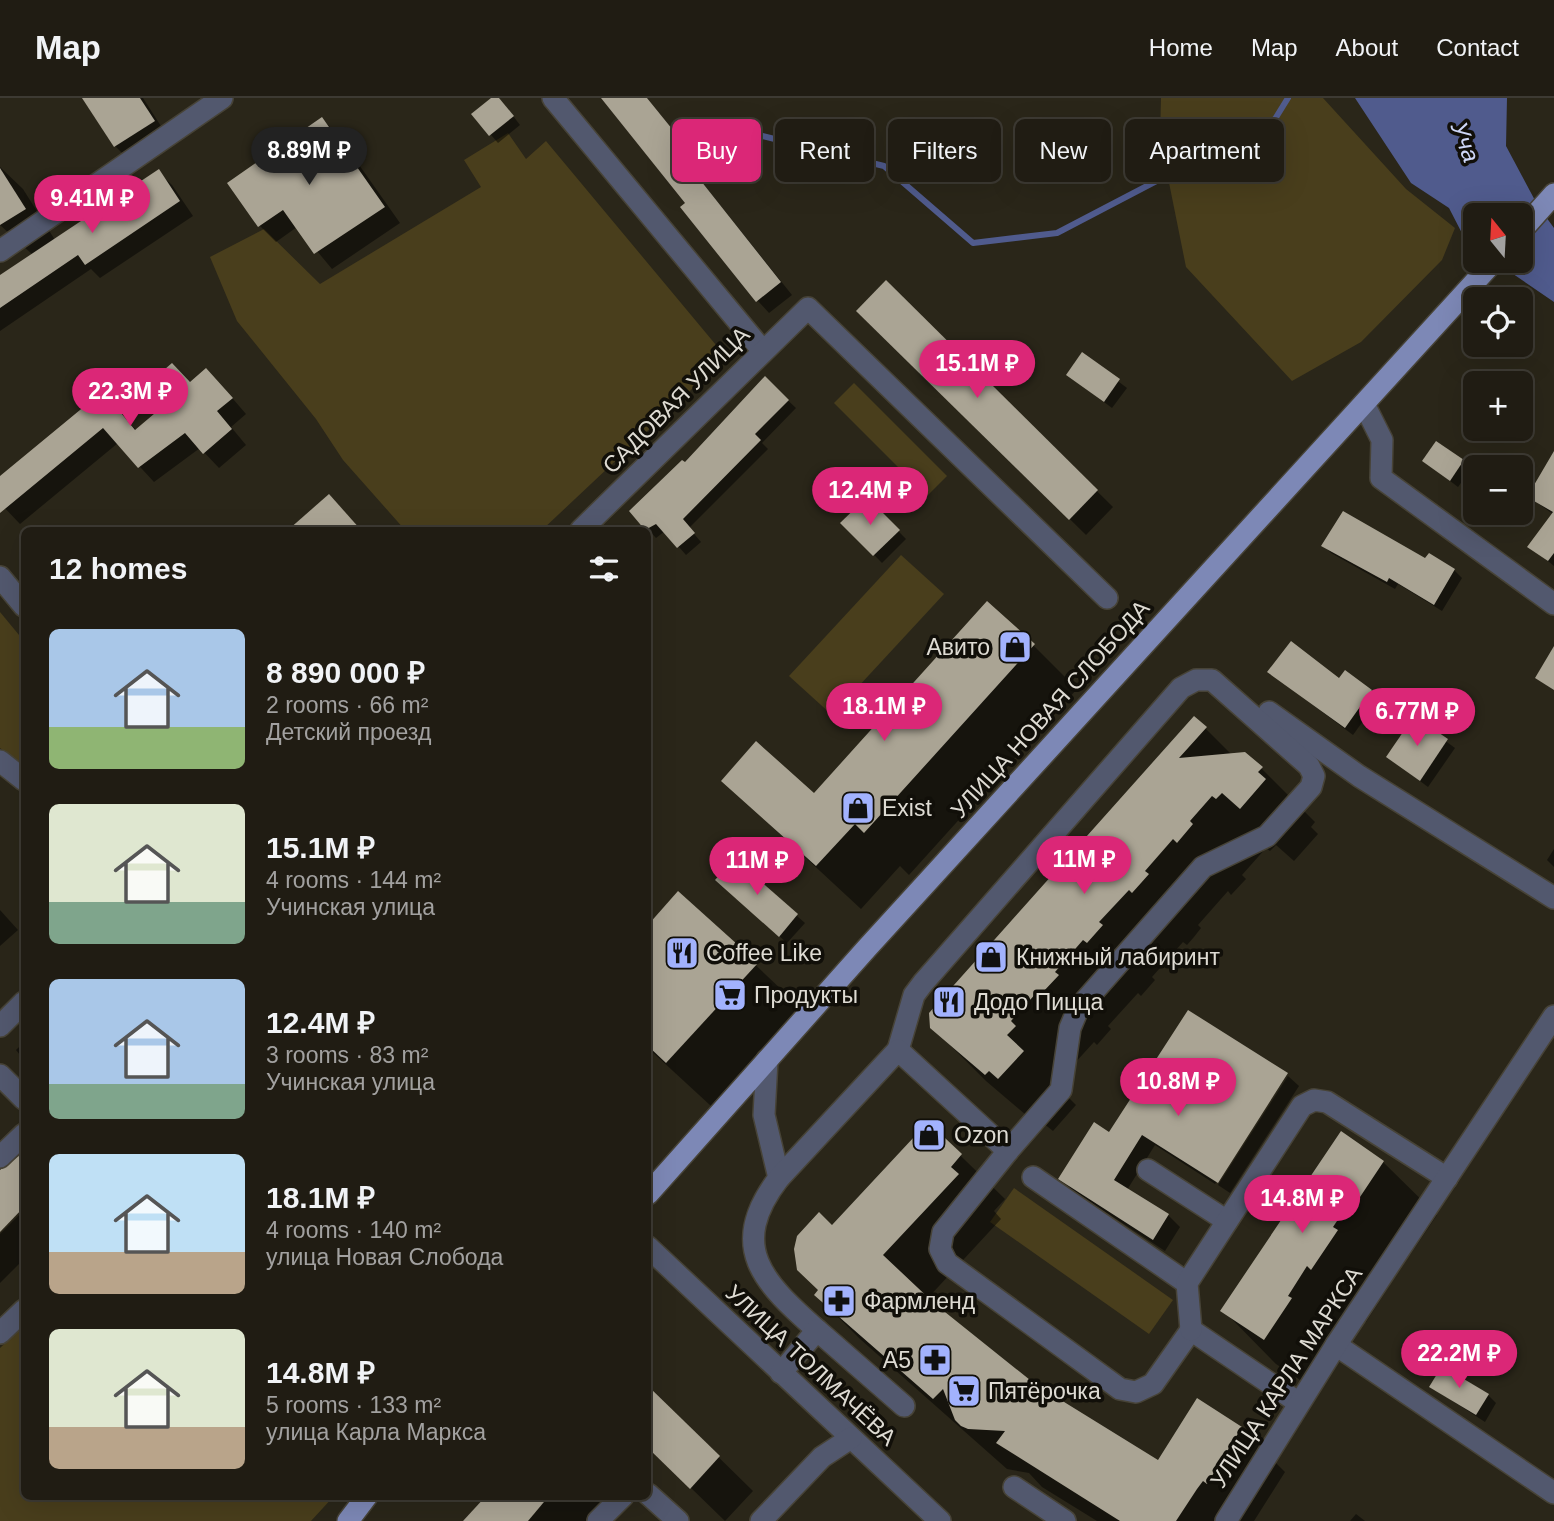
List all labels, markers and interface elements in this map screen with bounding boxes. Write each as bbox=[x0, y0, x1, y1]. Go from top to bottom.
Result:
text: Map bbox=[35, 29, 101, 66]
text: Home bbox=[1149, 34, 1213, 61]
text: Map bbox=[1251, 34, 1298, 61]
text: About bbox=[1336, 34, 1398, 61]
text: Contact bbox=[1436, 34, 1519, 61]
water label: Уча bbox=[1445, 117, 1485, 166]
chip: Buy bbox=[672, 119, 761, 182]
chip: Rent bbox=[775, 119, 874, 182]
chip: Filters bbox=[888, 119, 1001, 182]
chip: New bbox=[1015, 119, 1111, 182]
chip: Apartment bbox=[1125, 119, 1284, 182]
pin: 8.89M ₽ bbox=[244, 127, 374, 187]
text: 8.89M ₽ bbox=[267, 137, 351, 163]
pin: 9.41M ₽ bbox=[27, 176, 157, 235]
text: 9.41M ₽ bbox=[50, 185, 134, 211]
north arrow bbox=[1463, 203, 1533, 273]
map controls bbox=[1463, 203, 1533, 525]
button: locate bbox=[1463, 287, 1533, 357]
street label: САДОВАЯ УЛИЦА bbox=[597, 321, 755, 479]
pin: 15.1M ₽ bbox=[912, 341, 1042, 400]
text: 15.1M ₽ bbox=[935, 350, 1019, 376]
pin: 22.3M ₽ bbox=[65, 368, 195, 428]
button: + bbox=[1463, 371, 1533, 441]
text: 22.3M ₽ bbox=[88, 378, 172, 404]
button: − bbox=[1463, 455, 1533, 525]
pin: 12.4M ₽ bbox=[805, 468, 935, 527]
text: 12.4M ₽ bbox=[828, 477, 912, 503]
icon: filters bbox=[585, 550, 623, 588]
text: 12 homes bbox=[49, 552, 187, 585]
street label: УЛИЦА НОВАЯ СЛОБОДА bbox=[945, 594, 1155, 823]
shop icon: Авито bbox=[996, 628, 1034, 666]
place label: Авито bbox=[927, 634, 990, 660]
text: 8 890 000 ₽ bbox=[266, 656, 425, 689]
icon: home bbox=[105, 657, 189, 741]
pin: 18.1M ₽ bbox=[819, 684, 949, 743]
pin: 6.77M ₽ bbox=[1352, 688, 1482, 748]
text: 2 rooms · 66 m² bbox=[266, 692, 428, 718]
text: 18.1M ₽ bbox=[842, 693, 926, 719]
text: 6.77M ₽ bbox=[1375, 698, 1459, 724]
text: Детский проезд bbox=[266, 719, 431, 745]
shop icon: Exist bbox=[839, 789, 877, 827]
place label: Exist bbox=[882, 795, 932, 821]
text: 15.1M ₽ bbox=[266, 831, 375, 864]
icon: home bbox=[105, 832, 189, 916]
pin: 11M ₽ bbox=[1035, 836, 1133, 896]
pin: 11M ₽ bbox=[708, 838, 806, 897]
text: 11M ₽ bbox=[1052, 846, 1116, 872]
text: 11M ₽ bbox=[725, 847, 789, 873]
text: 4 rooms · 144 m² bbox=[266, 867, 441, 893]
text: Учинская улица bbox=[266, 894, 435, 920]
restaurant icon: Coffee Like bbox=[663, 934, 701, 972]
shop icon: Книжный лабиринт bbox=[972, 938, 1010, 976]
place label: Coffee Like bbox=[706, 940, 822, 966]
place label: Книжный лабиринт bbox=[1016, 944, 1220, 970]
supermarket icon: Продукты bbox=[711, 976, 749, 1014]
place label: Продукты bbox=[754, 982, 858, 1008]
restaurant icon: Додо Пицца bbox=[930, 983, 968, 1021]
place label: Додо Пицца bbox=[974, 989, 1103, 1015]
text: 12.4M ₽ bbox=[266, 1006, 375, 1039]
icon: home bbox=[105, 1007, 189, 1091]
text: 3 rooms · 83 m² bbox=[266, 1042, 428, 1068]
pin: 10.8M ₽ bbox=[1113, 1058, 1243, 1118]
text: 10.8M ₽ bbox=[1136, 1068, 1220, 1094]
text: Учинская улица bbox=[266, 1069, 435, 1095]
shop icon: Ozon bbox=[910, 1116, 948, 1154]
place label: Ozon bbox=[954, 1122, 1009, 1148]
pin: 14.8M ₽ bbox=[1237, 1176, 1367, 1235]
text: 18.1M ₽ bbox=[266, 1181, 375, 1214]
icon: home bbox=[105, 1182, 189, 1266]
text: 14.8M ₽ bbox=[1260, 1185, 1344, 1211]
text: 4 rooms · 140 m² bbox=[266, 1217, 441, 1243]
text: улица Новая Слобода bbox=[266, 1244, 503, 1270]
street label: УЛИЦА КАРЛА МАРКСА bbox=[1205, 1261, 1368, 1492]
street label: УЛИЦА ТОЛМАЧЁВА bbox=[720, 1279, 902, 1451]
pharmacy icon: Фармленд bbox=[820, 1282, 858, 1320]
place label: Фармленд bbox=[864, 1288, 976, 1314]
pin: 22.2M ₽ bbox=[1394, 1330, 1524, 1390]
text: 22.2M ₽ bbox=[1417, 1340, 1501, 1366]
pharmacy icon: А5 bbox=[916, 1341, 954, 1379]
place label: А5 bbox=[883, 1347, 911, 1373]
text: 14.8M ₽ bbox=[266, 1356, 375, 1389]
icon: home bbox=[105, 1357, 189, 1441]
supermarket icon: Пятёрочка bbox=[945, 1372, 983, 1410]
place label: Пятёрочка bbox=[988, 1378, 1101, 1404]
text: 5 rooms · 133 m² bbox=[266, 1392, 441, 1418]
text: улица Карла Маркса bbox=[266, 1419, 486, 1445]

